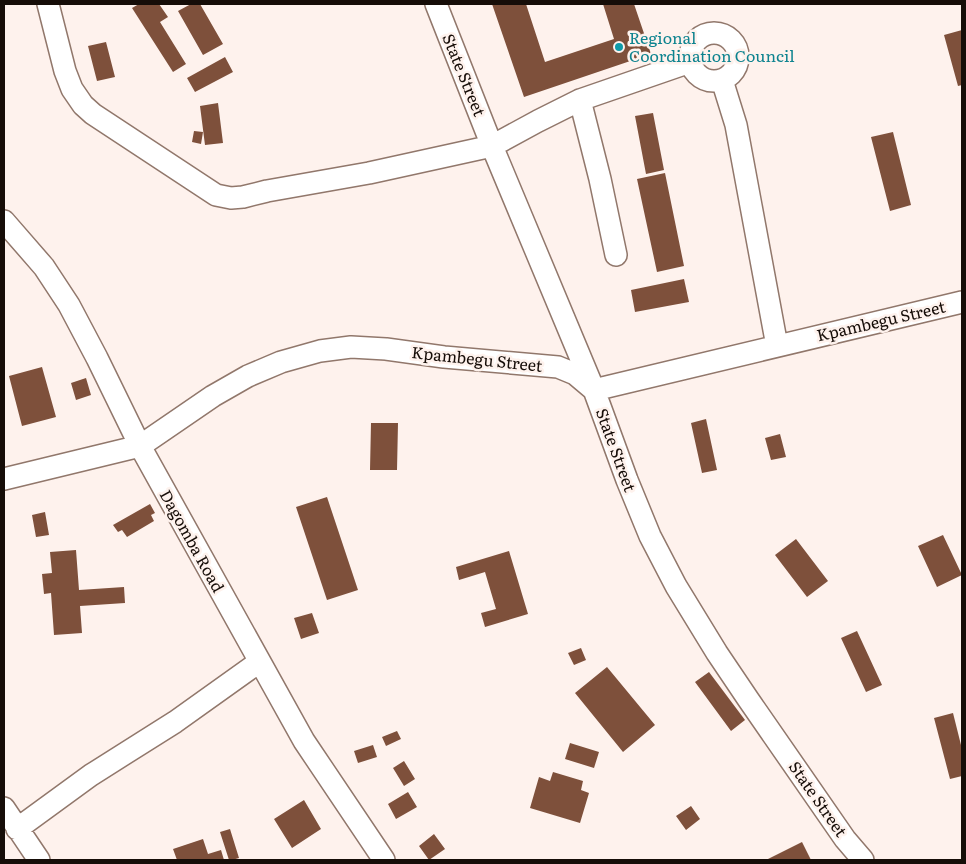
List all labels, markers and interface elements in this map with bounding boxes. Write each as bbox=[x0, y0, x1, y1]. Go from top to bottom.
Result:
place label: Regional Coordination Council bbox=[629, 25, 795, 67]
street label: State Street bbox=[437, 30, 493, 120]
marker: Regional Coordination Council bbox=[613, 41, 625, 53]
street label: Kpambegu Street bbox=[814, 293, 948, 346]
street label: Kpambegu Street bbox=[411, 339, 544, 377]
street label: State Street bbox=[591, 404, 643, 495]
street label: Dagomba Road bbox=[155, 485, 231, 596]
street label: State Street bbox=[784, 756, 854, 842]

